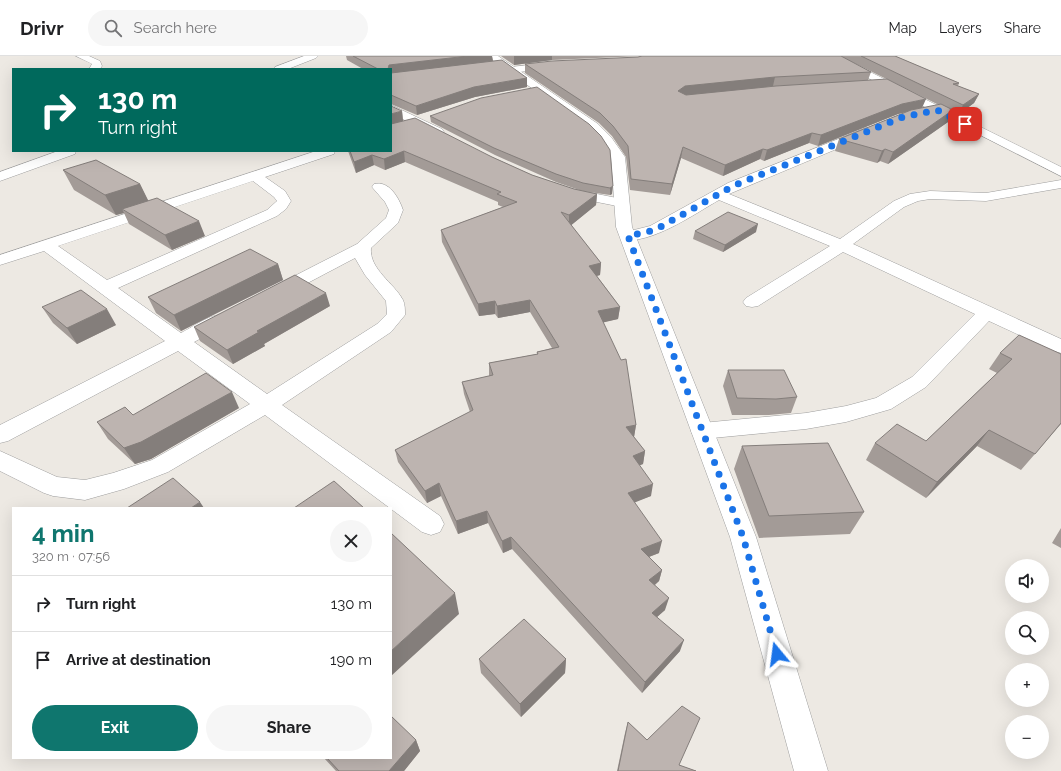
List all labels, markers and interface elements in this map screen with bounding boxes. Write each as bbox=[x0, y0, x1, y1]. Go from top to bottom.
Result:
search box bbox=[88, 10, 368, 46]
text: Drivr bbox=[20, 17, 64, 39]
icon: search bbox=[102, 17, 124, 39]
text: Search here bbox=[134, 19, 217, 37]
text: Map bbox=[889, 20, 917, 36]
text: Layers bbox=[939, 20, 982, 36]
text: Share bbox=[1004, 20, 1041, 36]
text: 130 m bbox=[98, 83, 177, 116]
icon: right bbox=[32, 84, 84, 136]
pin bbox=[948, 107, 982, 141]
icon: arrive bbox=[954, 113, 976, 135]
text: Turn right bbox=[98, 117, 177, 138]
text: 4 min bbox=[32, 519, 94, 548]
button: close bbox=[330, 520, 372, 562]
text: 320 m · 07:56 bbox=[32, 549, 110, 564]
map controls bbox=[1005, 559, 1049, 759]
button: sound bbox=[1005, 559, 1049, 603]
icon: right bbox=[32, 593, 54, 615]
text: Turn right bbox=[66, 595, 136, 613]
text: 130 m bbox=[331, 595, 372, 613]
button: search bbox=[1005, 611, 1049, 655]
position arrow bbox=[756, 633, 798, 675]
icon: arrive bbox=[32, 649, 54, 671]
text: Arrive at destination bbox=[66, 651, 211, 669]
text: 190 m bbox=[330, 651, 372, 669]
button: + bbox=[1005, 663, 1049, 707]
button: Exit bbox=[32, 705, 198, 751]
button: Share bbox=[206, 705, 372, 751]
button: − bbox=[1005, 715, 1049, 759]

